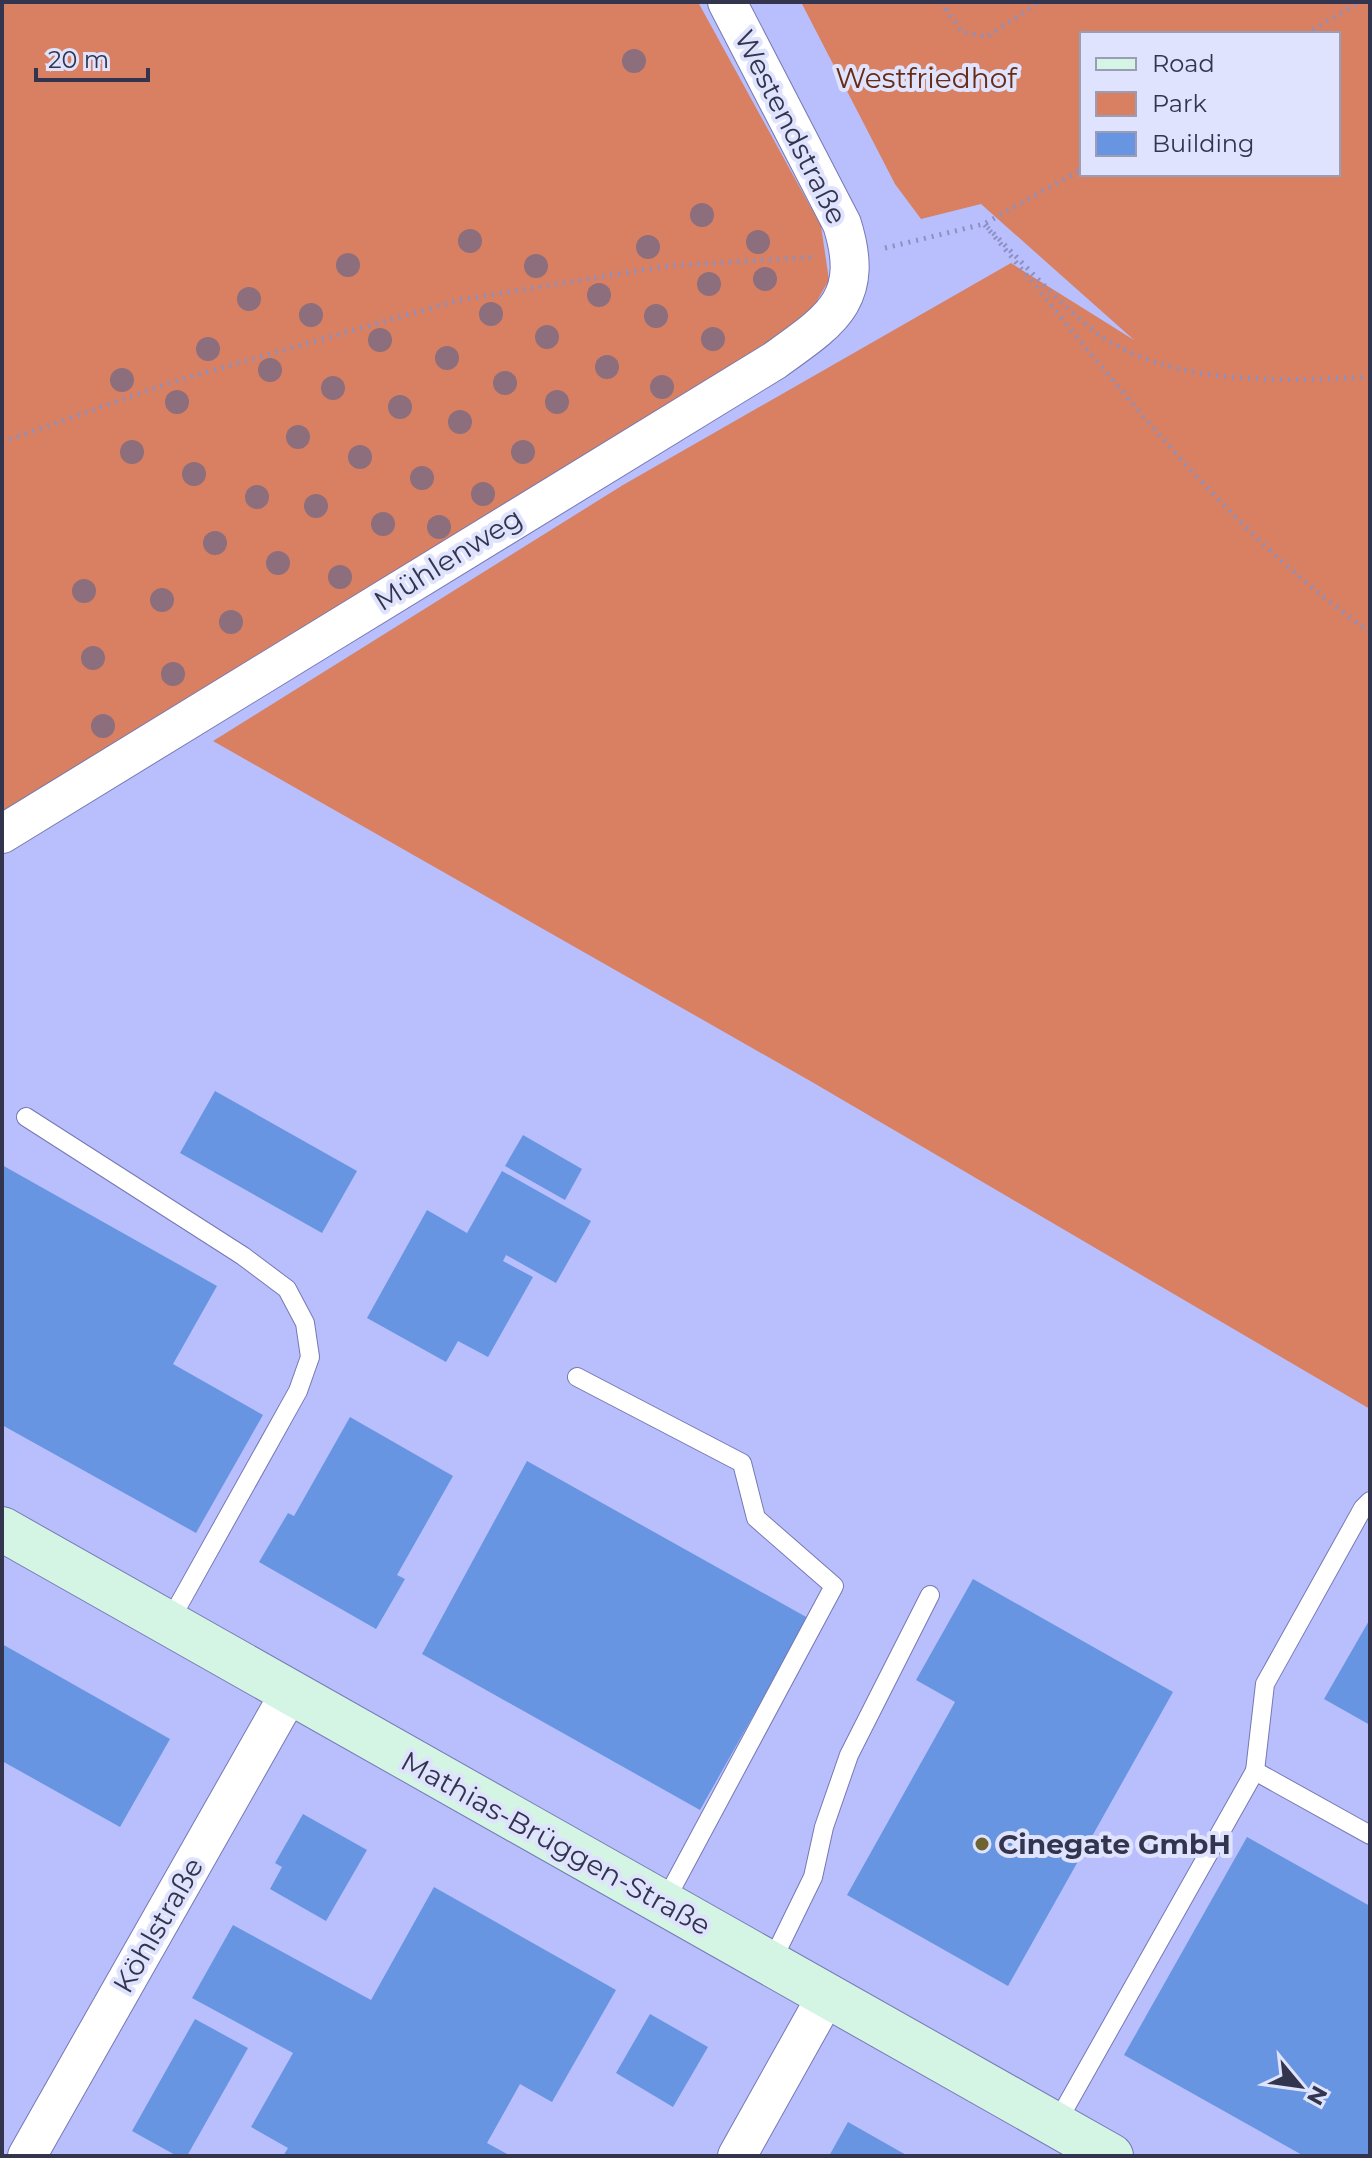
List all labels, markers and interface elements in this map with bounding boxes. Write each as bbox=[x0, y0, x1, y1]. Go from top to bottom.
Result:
street label: Westendstraße bbox=[727, 24, 855, 230]
scale bar bbox=[36, 32, 148, 82]
legend bbox=[1080, 32, 1340, 176]
text: 20 m bbox=[48, 45, 109, 74]
text: Road bbox=[1152, 49, 1215, 78]
park label: Westfriedhof bbox=[835, 61, 1018, 95]
text: Park bbox=[1152, 89, 1207, 118]
text: Building bbox=[1152, 129, 1255, 158]
street label: Mühlenweg bbox=[368, 500, 528, 618]
street label: Mathias-Brüggen-Straße bbox=[395, 1744, 717, 1942]
place label: Cinegate GmbH bbox=[998, 1827, 1231, 1861]
marker: Cinegate GmbH bbox=[973, 1835, 991, 1853]
street label: Köhlstraße bbox=[106, 1851, 210, 1999]
north arrow bbox=[1260, 2046, 1340, 2126]
text: N bbox=[1301, 2081, 1333, 2110]

